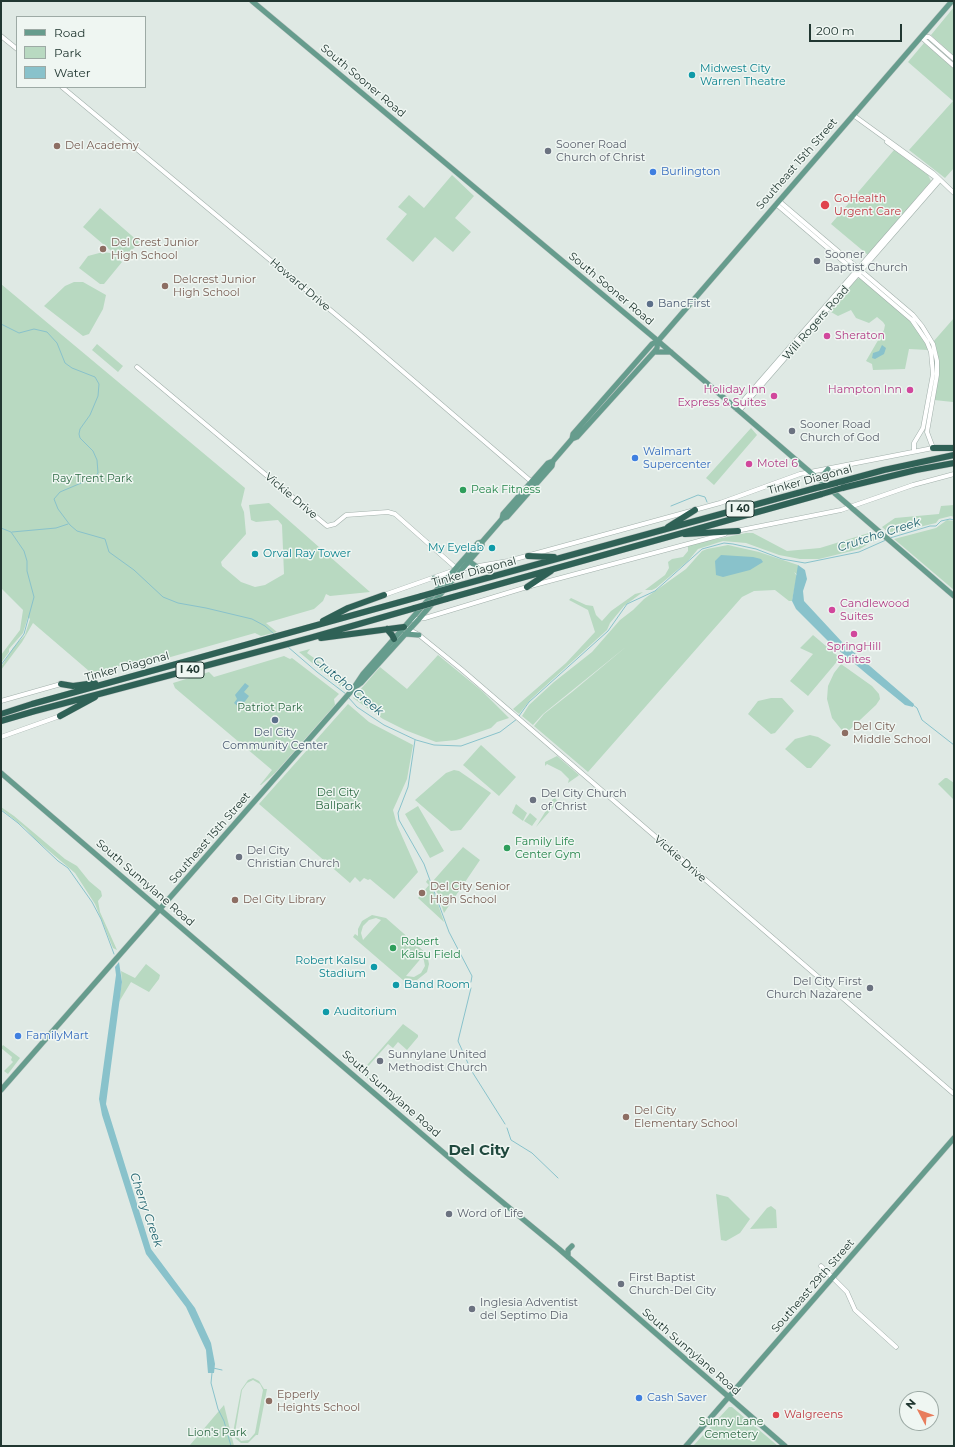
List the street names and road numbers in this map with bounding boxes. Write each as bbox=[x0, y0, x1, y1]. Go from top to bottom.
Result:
street label: South Sooner Road bbox=[318, 42, 408, 120]
street label: Southeast 15th Street bbox=[754, 116, 840, 212]
street label: South Sooner Road bbox=[566, 250, 656, 328]
street label: Howard Drive bbox=[267, 256, 333, 314]
street label: Will Rogers Road bbox=[780, 283, 852, 363]
street label: Tinker Diagonal bbox=[766, 462, 854, 498]
street label: Vickie Drive bbox=[262, 470, 320, 522]
road number: I 40 bbox=[726, 501, 754, 517]
street label: Tinker Diagonal bbox=[430, 554, 518, 590]
street label: Tinker Diagonal bbox=[83, 649, 171, 685]
road number: I 40 bbox=[176, 662, 204, 678]
street label: Southeast 15th Street bbox=[167, 790, 253, 886]
street label: Vickie Drive bbox=[651, 833, 709, 885]
street label: South Sunnylane Road bbox=[93, 837, 197, 929]
street label: South Sunnylane Road bbox=[339, 1048, 443, 1140]
street label: Southeast 29th Street bbox=[769, 1236, 857, 1336]
street label: South Sunnylane Road bbox=[639, 1306, 743, 1398]

